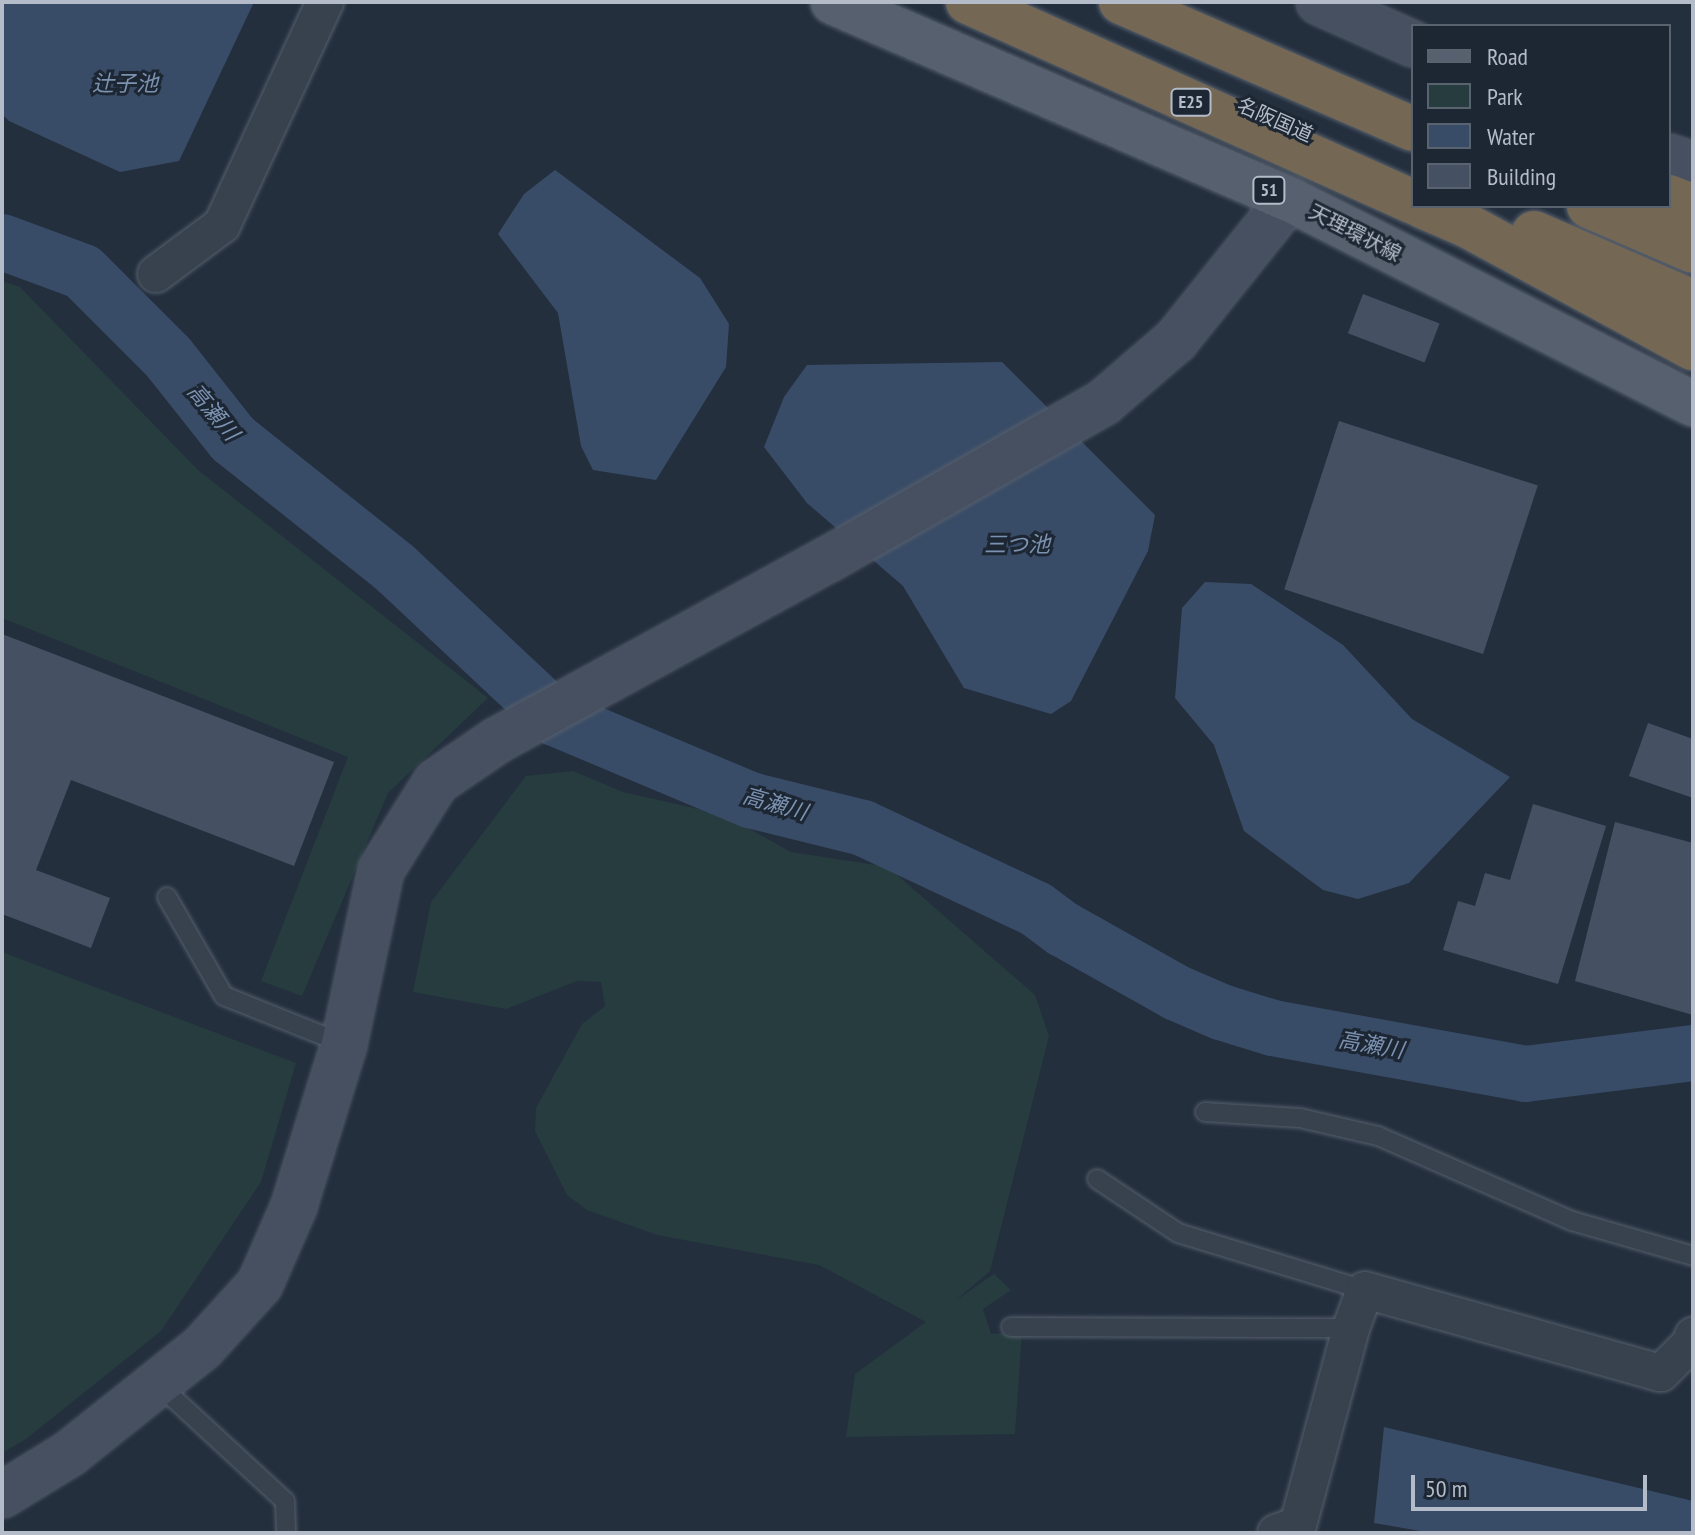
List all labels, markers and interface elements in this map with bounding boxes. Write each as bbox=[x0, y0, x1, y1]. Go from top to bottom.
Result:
legend bbox=[1411, 24, 1671, 208]
text: Road bbox=[1487, 41, 1528, 72]
water label: 辻子池 bbox=[92, 71, 158, 97]
text: Park bbox=[1487, 81, 1523, 112]
road number: E25 bbox=[1169, 88, 1213, 116]
street label: 名阪国道 bbox=[1234, 93, 1316, 147]
text: Water bbox=[1487, 121, 1535, 152]
text: Building bbox=[1487, 161, 1556, 192]
road number: 51 bbox=[1251, 176, 1287, 204]
street label: 天理環状線 bbox=[1305, 200, 1405, 266]
water label: 高瀬川 bbox=[182, 378, 244, 446]
water label: 三つ池 bbox=[984, 532, 1050, 558]
water label: 高瀬川 bbox=[740, 782, 810, 826]
water label: 高瀬川 bbox=[1336, 1026, 1406, 1064]
scale bar bbox=[1415, 1459, 1651, 1509]
text: 50 m bbox=[1425, 1473, 1467, 1504]

